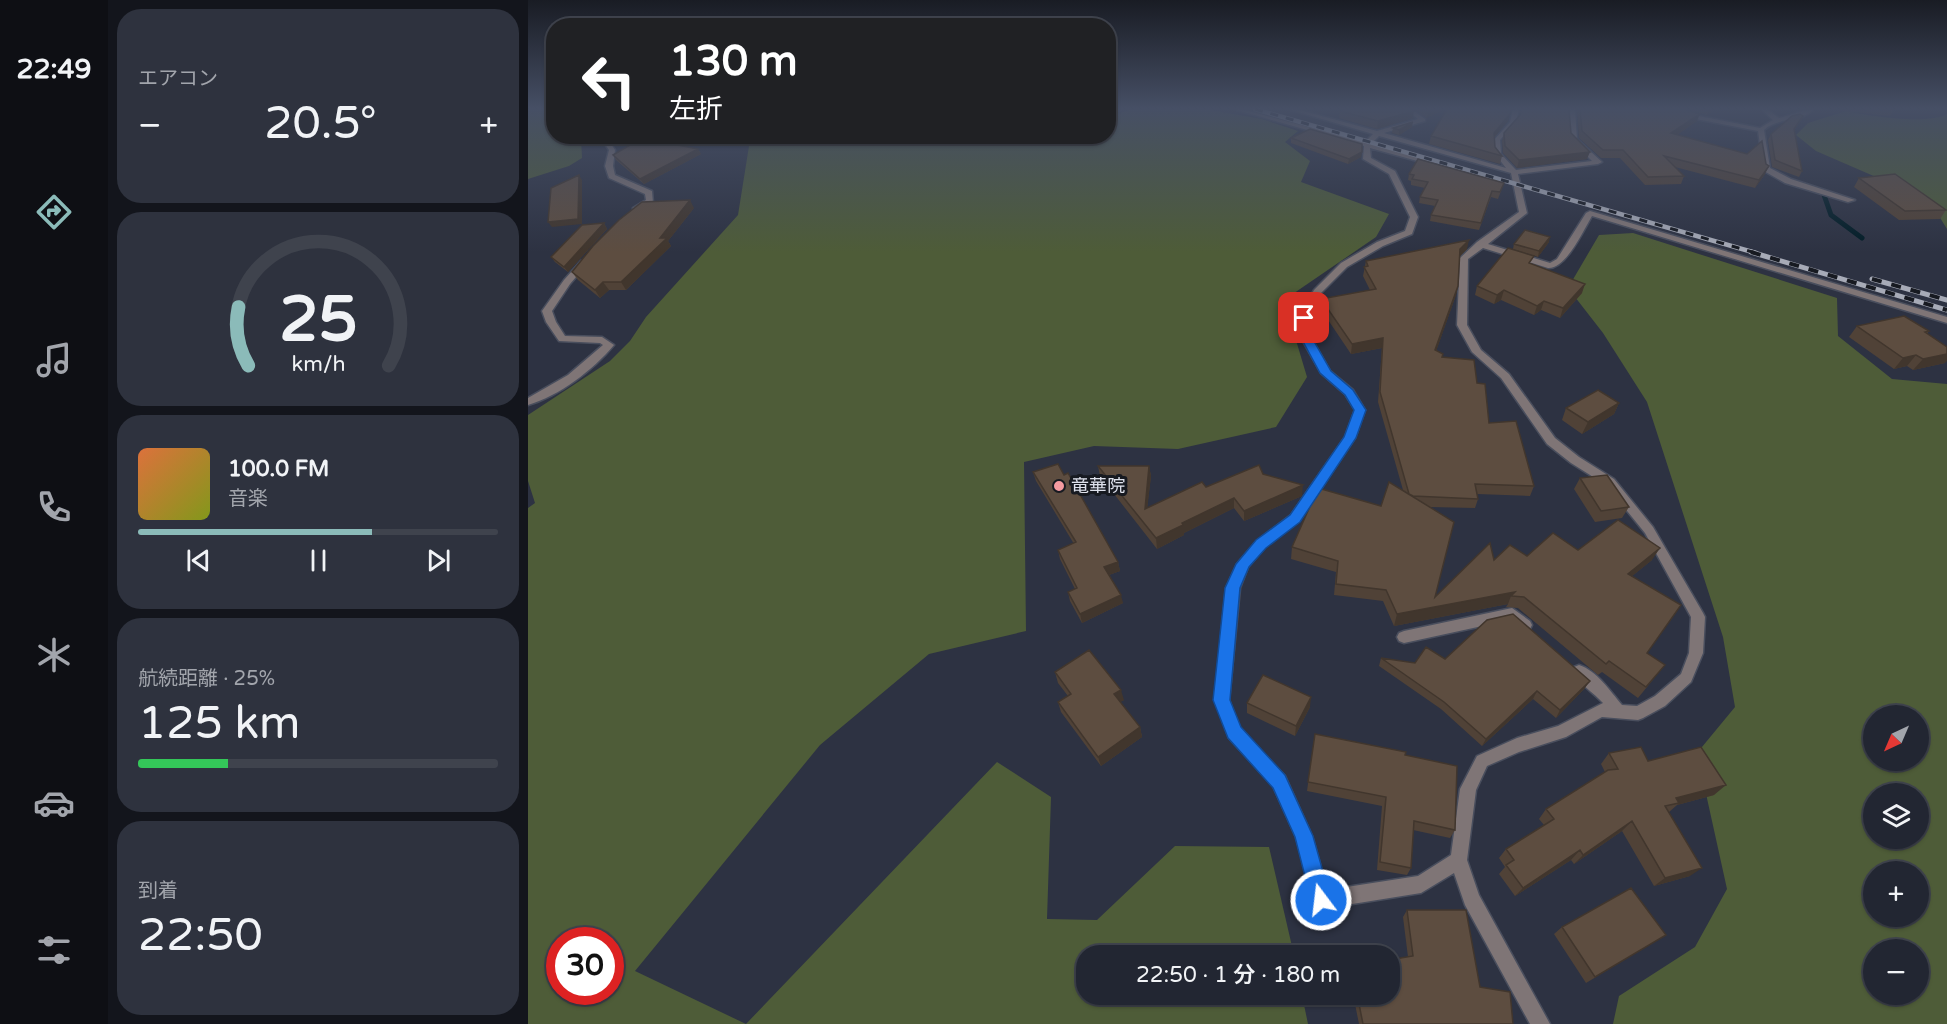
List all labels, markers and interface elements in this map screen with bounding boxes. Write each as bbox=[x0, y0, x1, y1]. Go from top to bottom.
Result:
text: 130 m bbox=[669, 36, 798, 87]
icon: left bbox=[570, 42, 648, 120]
text: 22:49 bbox=[17, 53, 91, 86]
text: エアコン bbox=[138, 67, 218, 91]
text: 左折 bbox=[669, 93, 723, 126]
text: 20.5° bbox=[264, 97, 377, 151]
text: − bbox=[138, 106, 162, 145]
text: + bbox=[479, 106, 498, 145]
icon: directions bbox=[33, 191, 75, 233]
text: 25 bbox=[279, 283, 357, 358]
pin bbox=[1278, 292, 1329, 343]
icon: arrive bbox=[1287, 301, 1320, 334]
icon: music bbox=[33, 339, 75, 381]
text: km/h bbox=[291, 351, 345, 377]
text: 100.0 FM bbox=[228, 456, 329, 482]
place label: 竜華院 bbox=[1071, 475, 1125, 497]
marker: 竜華院 bbox=[1052, 479, 1066, 493]
icon: phone bbox=[33, 486, 75, 528]
text: 音楽 bbox=[228, 487, 268, 511]
icon: previous bbox=[182, 544, 215, 577]
icon: pause bbox=[302, 544, 335, 577]
icon: next bbox=[422, 544, 455, 577]
icon: climate bbox=[33, 634, 75, 676]
text: 航続距離 · 25% bbox=[138, 667, 275, 691]
text: 125 km bbox=[138, 697, 300, 751]
north arrow bbox=[1863, 705, 1929, 771]
map controls bbox=[1863, 705, 1929, 1005]
icon: car bbox=[33, 782, 75, 824]
button: layers bbox=[1863, 783, 1929, 849]
button: + bbox=[1863, 861, 1929, 927]
position arrow bbox=[1289, 868, 1353, 932]
text: 到着 bbox=[138, 879, 178, 903]
text: 22:50 bbox=[138, 909, 263, 963]
speed limit sign: 30 bbox=[546, 927, 624, 1005]
icon: filters bbox=[33, 929, 75, 971]
button: − bbox=[1863, 939, 1929, 1005]
text: 22:50 · 1 分 · 180 m bbox=[1136, 962, 1340, 988]

